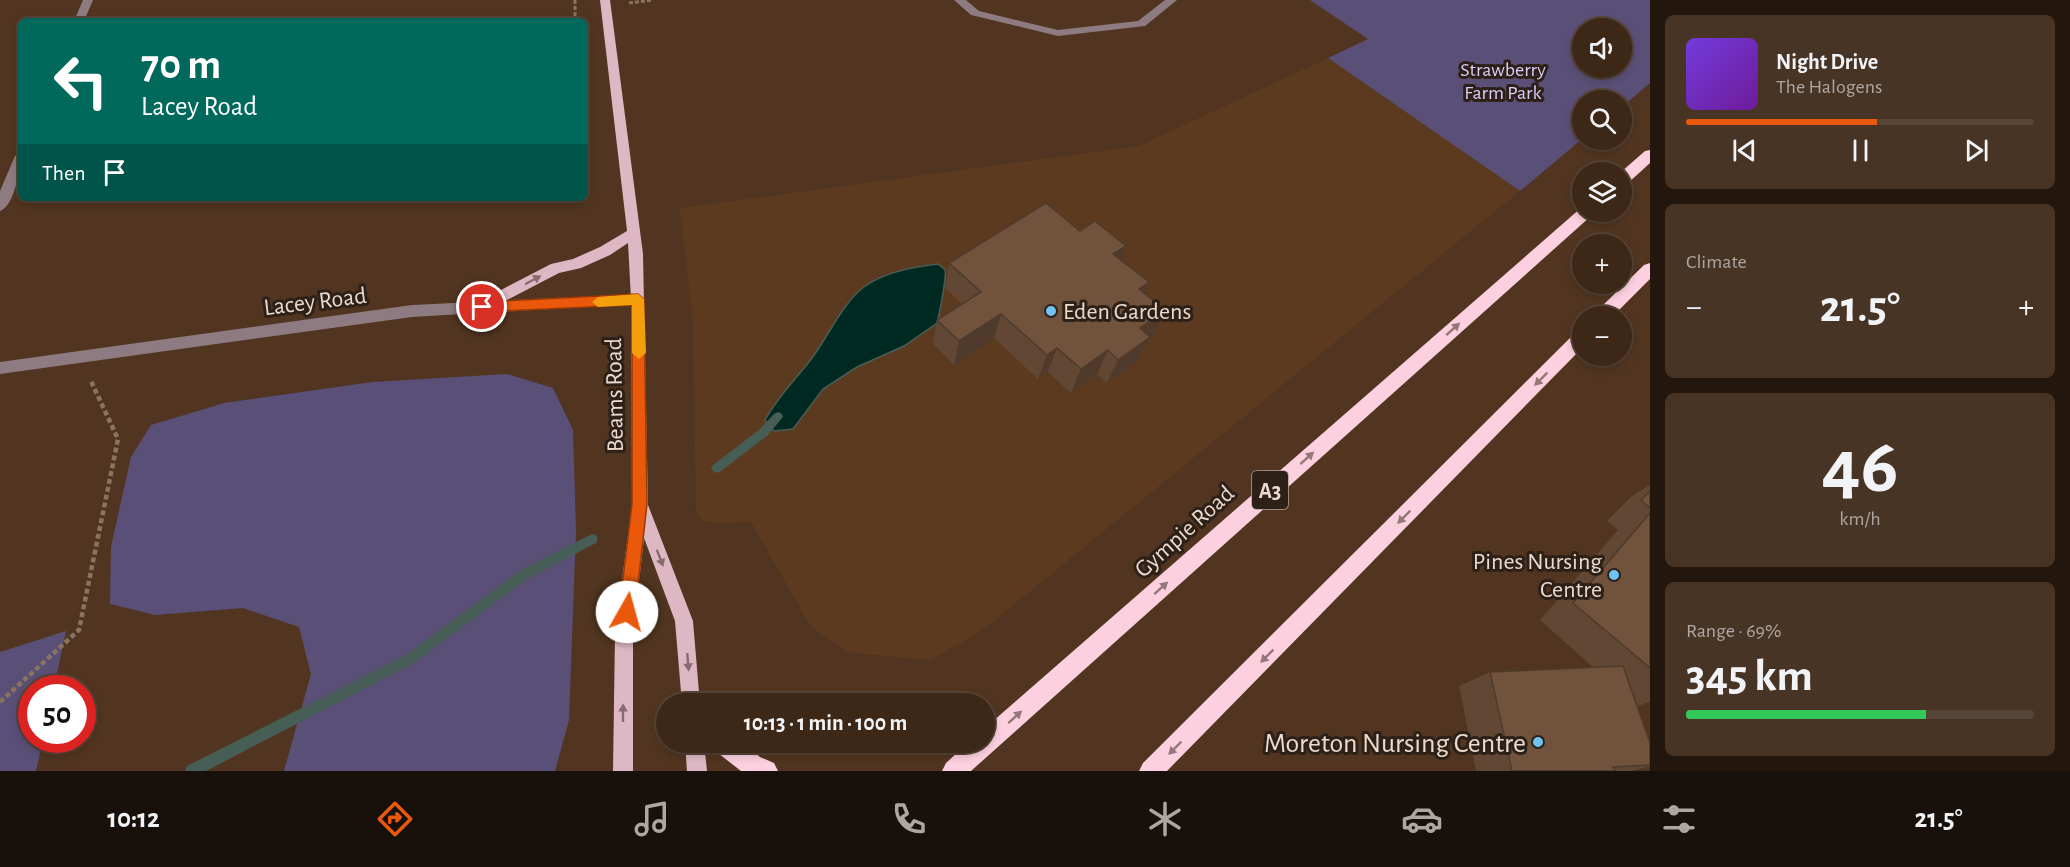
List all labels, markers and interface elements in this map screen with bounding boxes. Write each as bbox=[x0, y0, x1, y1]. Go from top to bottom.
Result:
map controls bbox=[1572, 18, 1632, 366]
button: sound bbox=[1572, 18, 1632, 78]
icon: left bbox=[42, 42, 120, 120]
text: 70 m bbox=[141, 44, 221, 86]
text: Night Drive bbox=[1776, 51, 1878, 73]
park label: Strawberry Farm Park bbox=[1460, 60, 1546, 103]
text: The Halogens bbox=[1776, 77, 1882, 97]
button: search bbox=[1572, 90, 1632, 150]
text: Lacey Road bbox=[141, 93, 257, 120]
icon: previous bbox=[1728, 134, 1761, 167]
icon: pause bbox=[1844, 134, 1877, 167]
icon: next bbox=[1960, 134, 1993, 167]
icon: arrive bbox=[98, 156, 131, 189]
text: Then bbox=[42, 162, 86, 184]
button: layers bbox=[1572, 162, 1632, 222]
button: + bbox=[1572, 234, 1632, 294]
text: Climate bbox=[1686, 252, 1747, 272]
one-way arrow bbox=[525, 275, 542, 285]
pin bbox=[456, 281, 507, 332]
street label: Lacey Road bbox=[262, 284, 368, 320]
text: 21.5° bbox=[1820, 285, 1900, 330]
icon: arrive bbox=[465, 290, 498, 323]
text: − bbox=[1686, 291, 1702, 324]
text: + bbox=[2018, 291, 2034, 324]
place label: Eden Gardens bbox=[1063, 300, 1191, 324]
marker: Eden Gardens bbox=[1044, 304, 1058, 318]
button: − bbox=[1572, 306, 1632, 366]
one-way arrow bbox=[1445, 322, 1460, 336]
street label: Beams Road bbox=[602, 338, 628, 452]
one-way arrow bbox=[1535, 371, 1549, 385]
text: 46 bbox=[1822, 429, 1898, 507]
one-way arrow bbox=[1299, 452, 1314, 465]
road number: A3 bbox=[1252, 471, 1288, 509]
street label: Gympie Road bbox=[1131, 481, 1239, 582]
text: km/h bbox=[1839, 509, 1881, 529]
one-way arrow bbox=[1397, 510, 1411, 525]
one-way arrow bbox=[656, 550, 666, 568]
place label: Pines Nursing Centre bbox=[1473, 550, 1602, 602]
marker: Pines Nursing Centre bbox=[1607, 568, 1621, 582]
position arrow bbox=[595, 580, 659, 644]
one-way arrow bbox=[1153, 582, 1168, 595]
text: Range · 69% bbox=[1686, 621, 1781, 641]
one-way arrow bbox=[1260, 648, 1274, 662]
one-way arrow bbox=[683, 653, 692, 672]
text: 345 km bbox=[1686, 654, 1813, 699]
speed limit sign: 50 bbox=[18, 675, 96, 753]
one-way arrow bbox=[619, 703, 628, 722]
one-way arrow bbox=[1007, 711, 1022, 724]
text: 10:13 · 1 min · 100 m bbox=[744, 712, 907, 734]
place label: Moreton Nursing Centre bbox=[1264, 730, 1526, 758]
marker: Moreton Nursing Centre bbox=[1531, 735, 1545, 749]
one-way arrow bbox=[1167, 741, 1182, 755]
icon: directions bbox=[374, 798, 416, 840]
icon: music bbox=[631, 798, 673, 840]
icon: phone bbox=[888, 798, 930, 840]
icon: climate bbox=[1144, 798, 1186, 840]
icon: car bbox=[1401, 798, 1443, 840]
icon: filters bbox=[1658, 798, 1700, 840]
text: 10:12 bbox=[107, 805, 160, 832]
text: 21.5° bbox=[1914, 805, 1963, 832]

